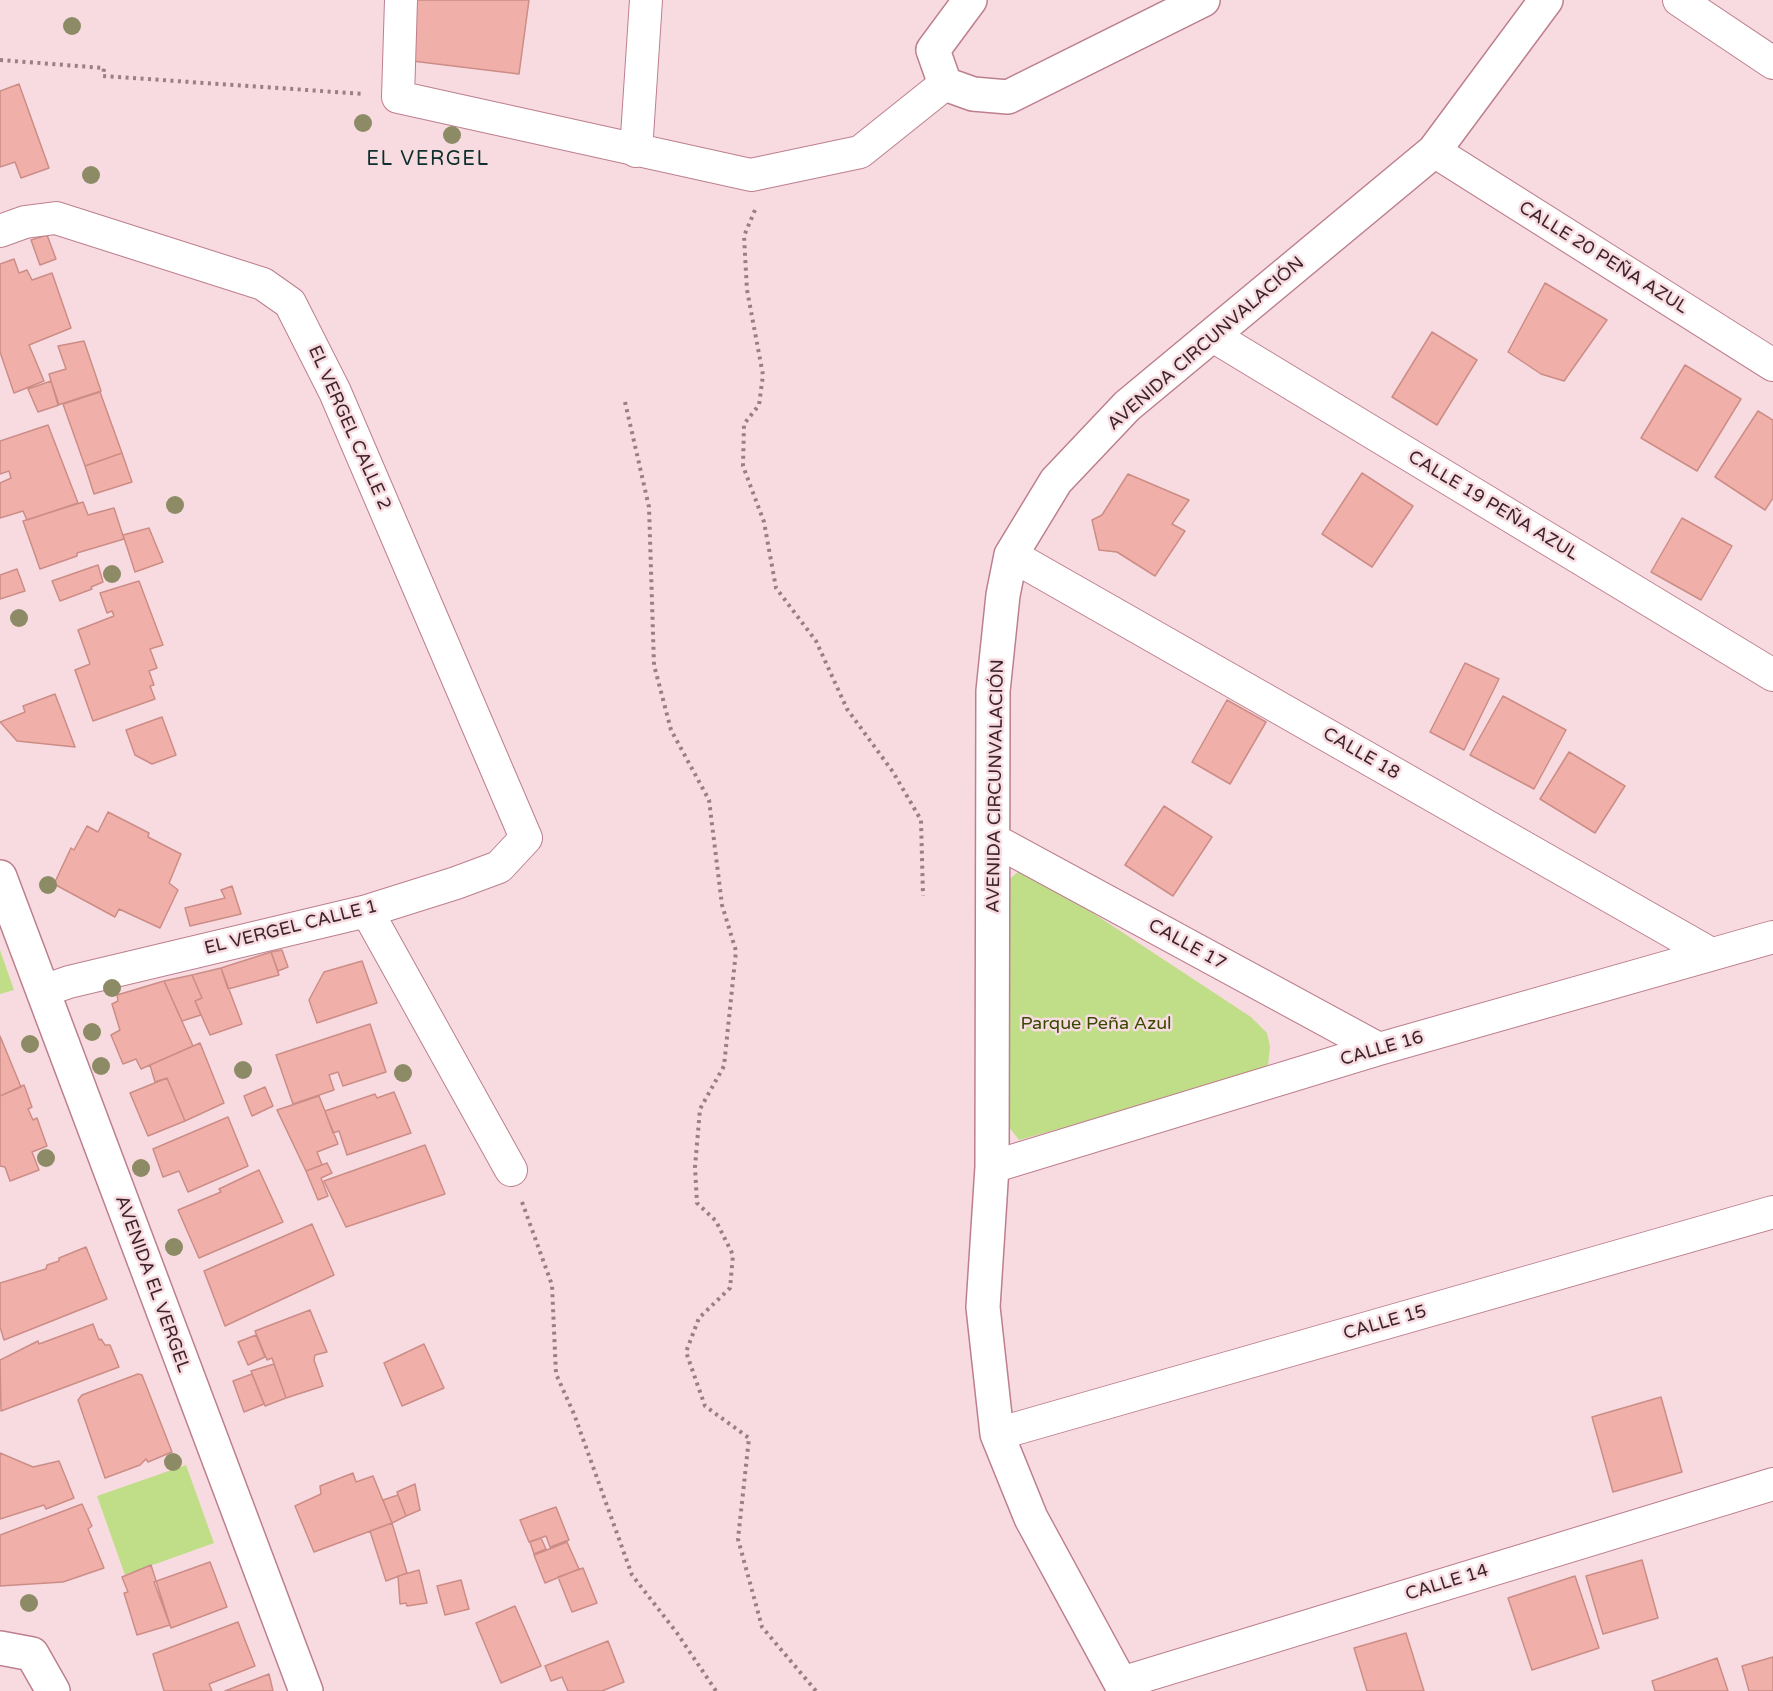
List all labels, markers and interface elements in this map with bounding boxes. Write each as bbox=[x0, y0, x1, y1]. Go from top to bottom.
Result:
district label: EL VERGEL bbox=[366, 148, 490, 172]
street label: CALLE 20 PEÑA AZUL bbox=[1515, 197, 1691, 319]
street label: AVENIDA CIRCUNVALACIÓN bbox=[1103, 253, 1309, 435]
street label: EL VERGEL CALLE 2 bbox=[303, 342, 395, 514]
street label: CALLE 19 PEÑA AZUL bbox=[1404, 446, 1582, 566]
street label: AVENIDA CIRCUNVALACIÓN bbox=[983, 659, 1009, 913]
street label: CALLE 18 bbox=[1319, 723, 1403, 785]
street label: EL VERGEL CALLE 1 bbox=[202, 896, 380, 960]
street label: CALLE 17 bbox=[1144, 915, 1230, 975]
park label: Parque Peña Azul bbox=[1020, 1013, 1172, 1035]
street label: CALLE 16 bbox=[1338, 1027, 1426, 1071]
street label: AVENIDA EL VERGEL bbox=[110, 1193, 194, 1375]
street label: CALLE 15 bbox=[1341, 1301, 1429, 1345]
street label: CALLE 14 bbox=[1403, 1560, 1491, 1606]

